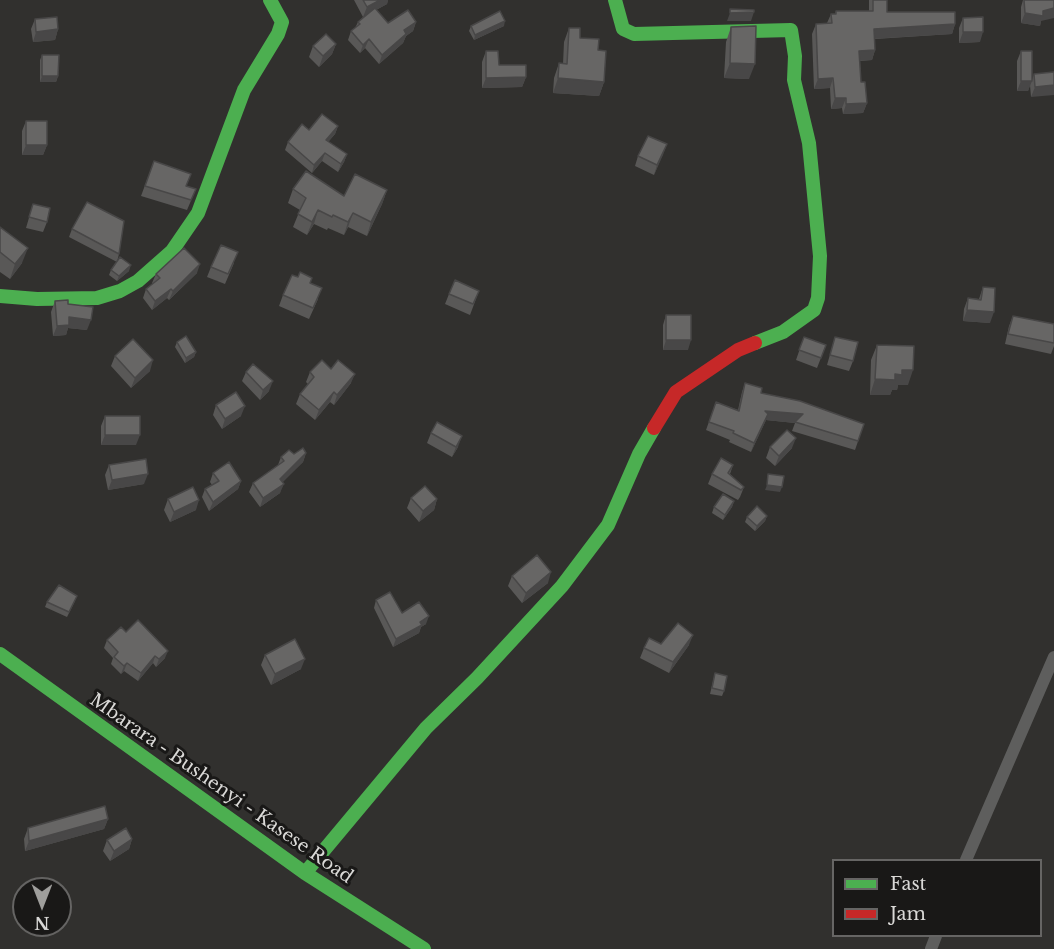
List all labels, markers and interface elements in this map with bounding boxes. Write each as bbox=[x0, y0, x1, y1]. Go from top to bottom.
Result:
street label: Mbarara - Bushenyi - Kasese Road bbox=[85, 689, 357, 889]
legend bbox=[832, 859, 1042, 937]
text: Fast bbox=[890, 873, 926, 895]
north arrow bbox=[12, 877, 72, 937]
text: Jam bbox=[890, 903, 926, 925]
text: N bbox=[34, 913, 50, 933]

